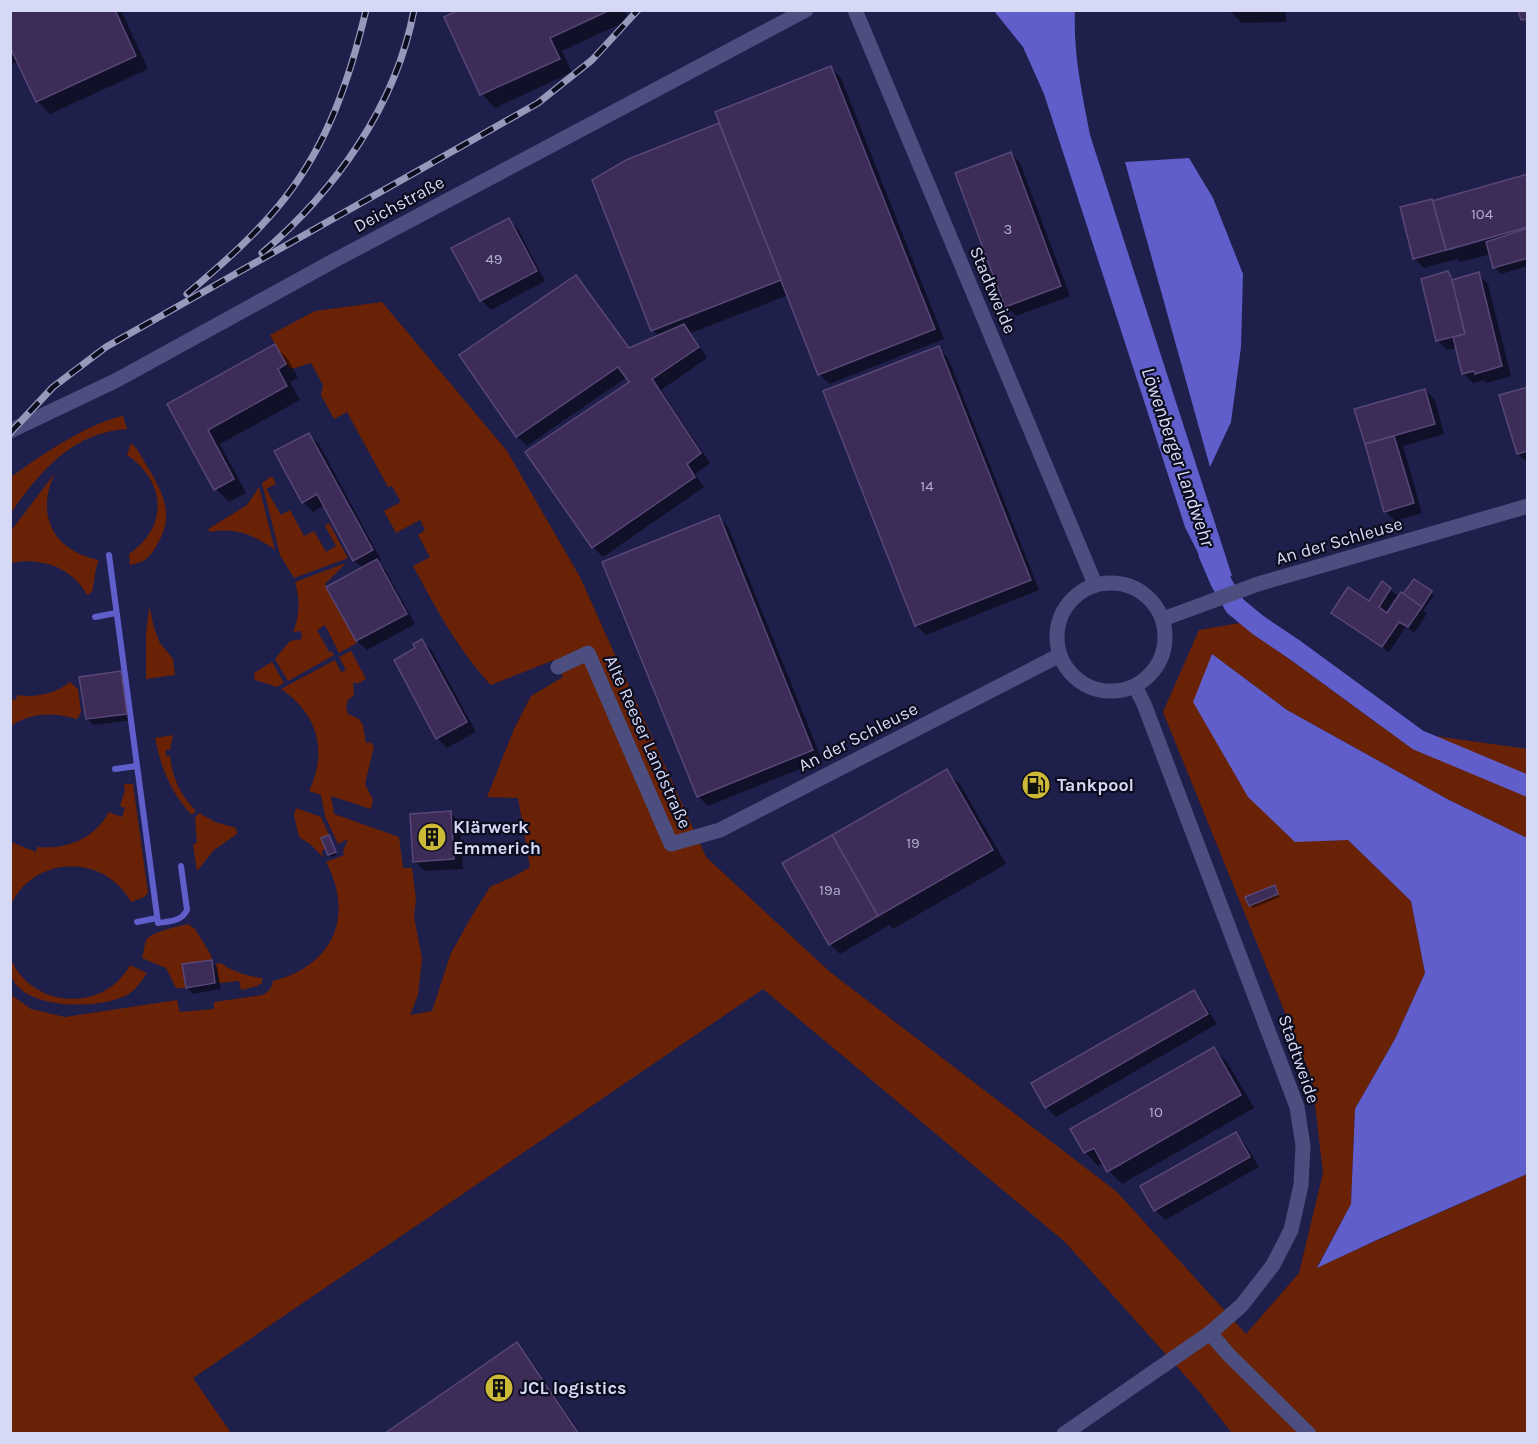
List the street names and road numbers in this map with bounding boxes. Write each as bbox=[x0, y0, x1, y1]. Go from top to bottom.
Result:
street label: Deichstraße bbox=[350, 171, 448, 237]
street label: Stadtweide bbox=[965, 243, 1021, 337]
street label: An der Schleuse bbox=[1273, 512, 1405, 570]
street label: Alte Reeser Landstraße bbox=[600, 652, 696, 832]
street label: An der Schleuse bbox=[795, 697, 921, 777]
street label: Stadtweide bbox=[1274, 1012, 1324, 1106]

